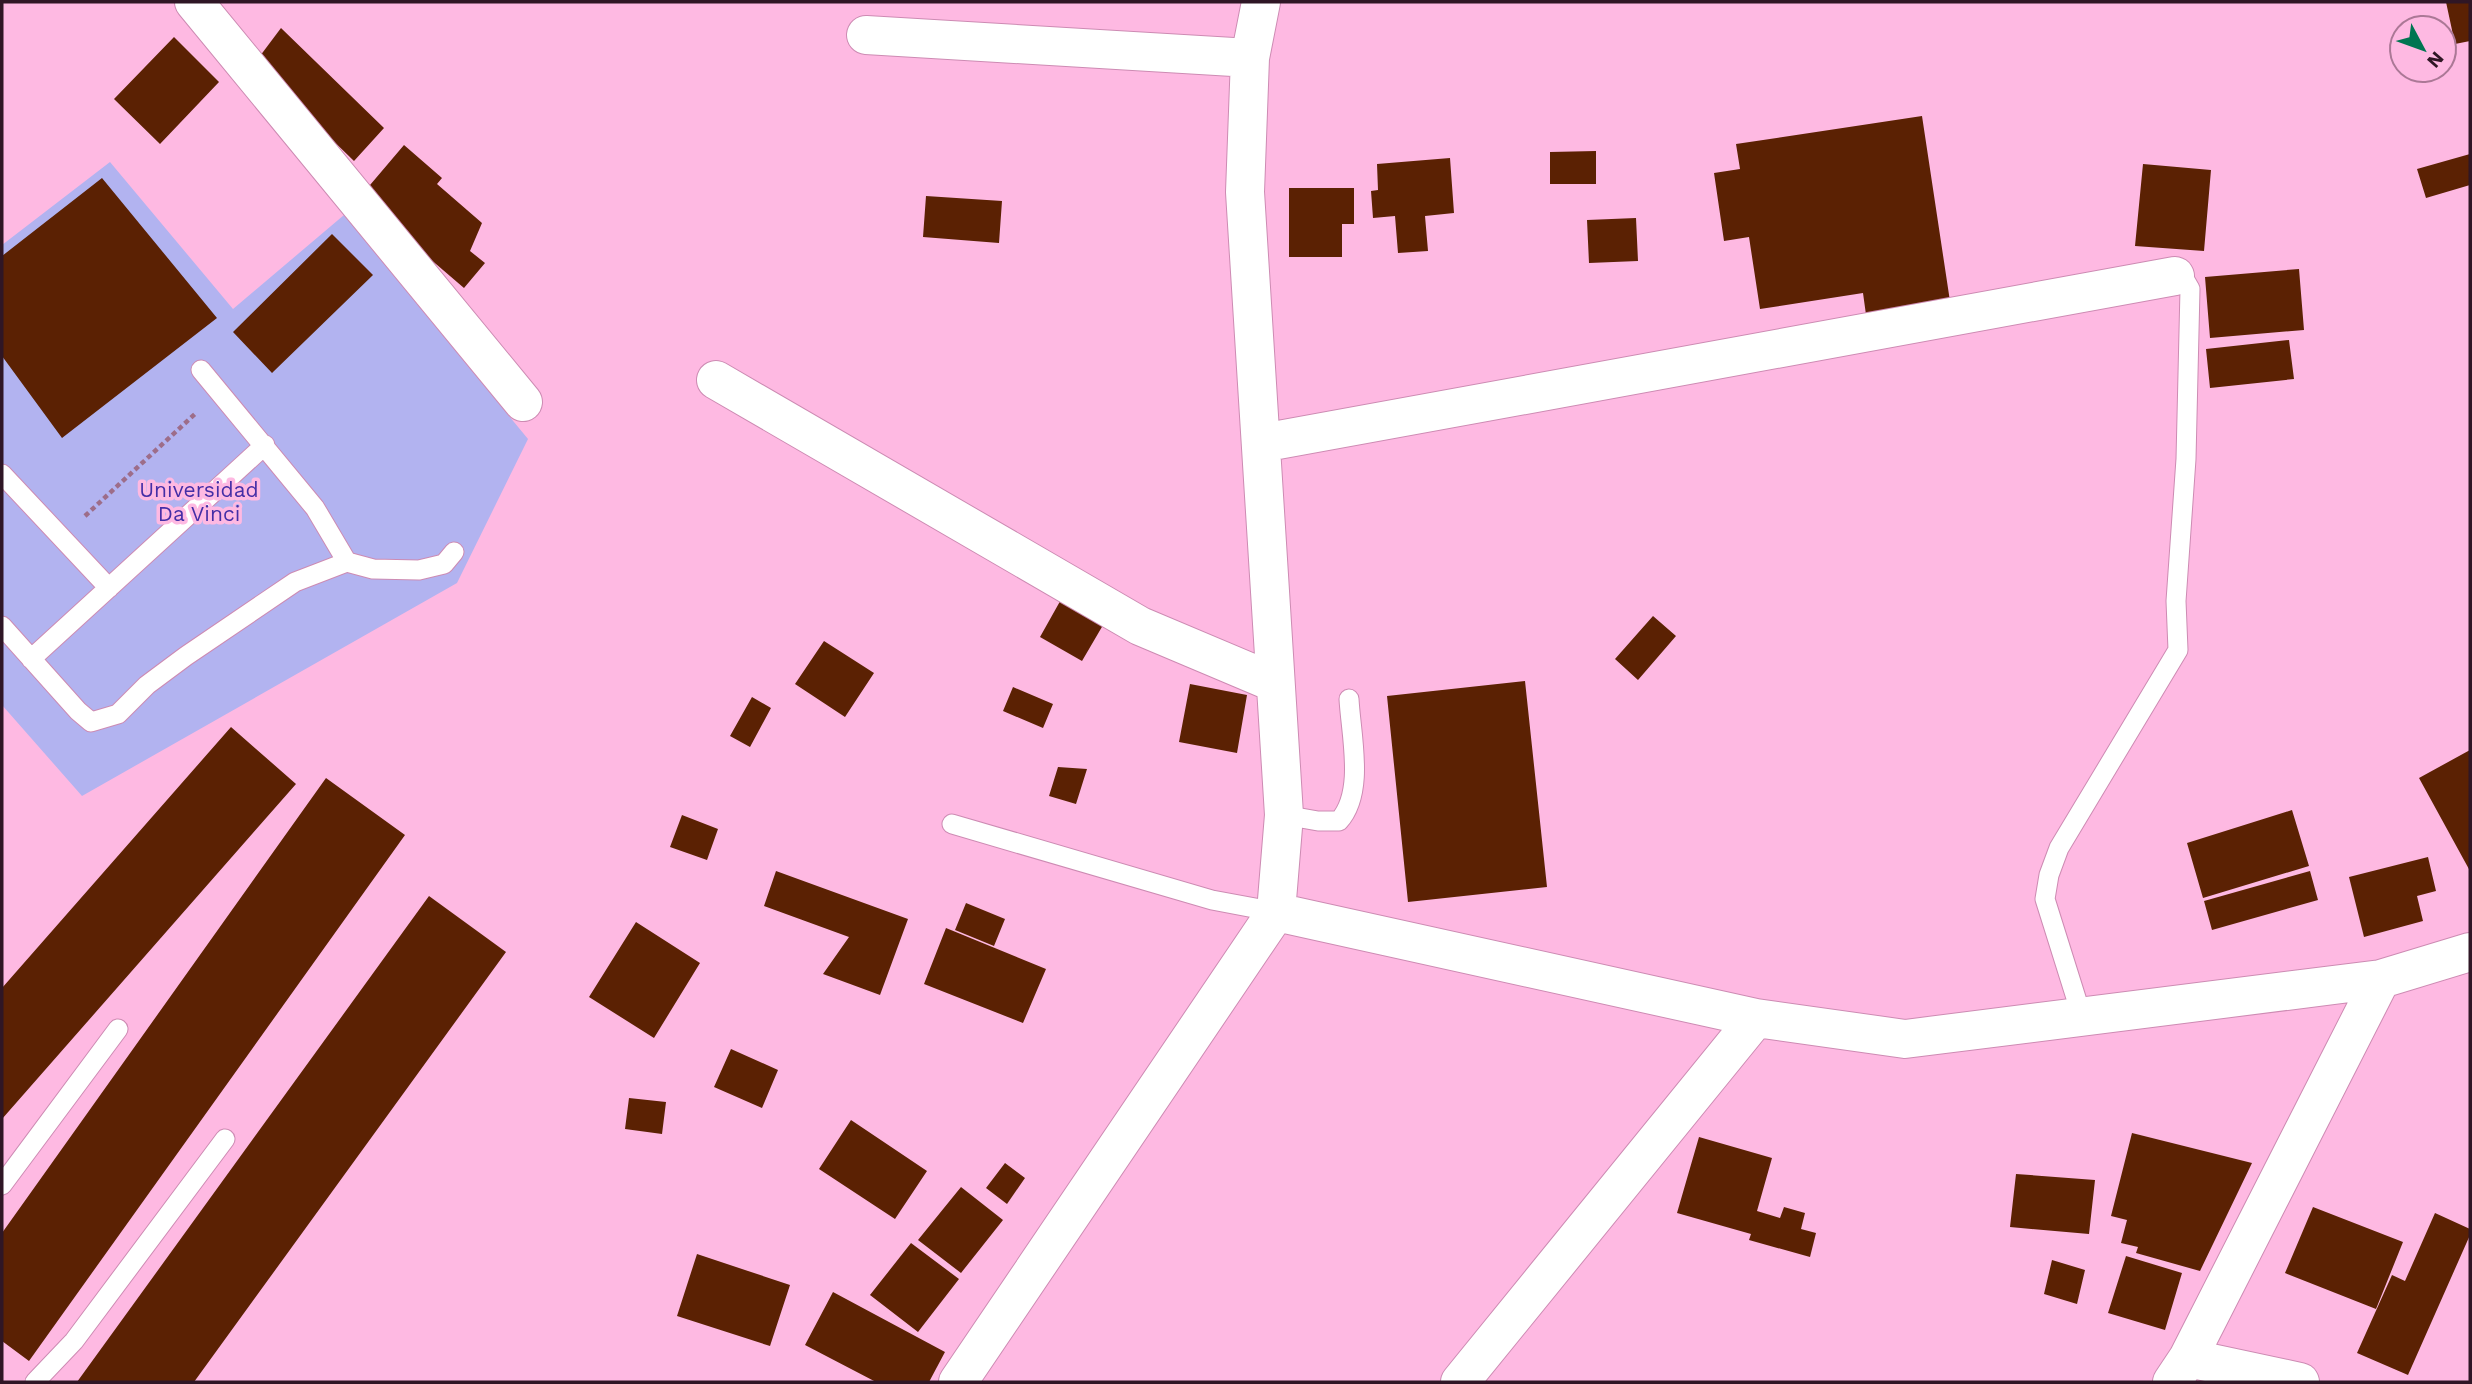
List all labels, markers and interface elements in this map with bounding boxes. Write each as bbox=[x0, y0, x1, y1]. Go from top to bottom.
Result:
north arrow bbox=[2388, 14, 2458, 84]
text: N bbox=[2422, 47, 2449, 73]
park label: Universidad Da Vinci bbox=[139, 477, 259, 526]

